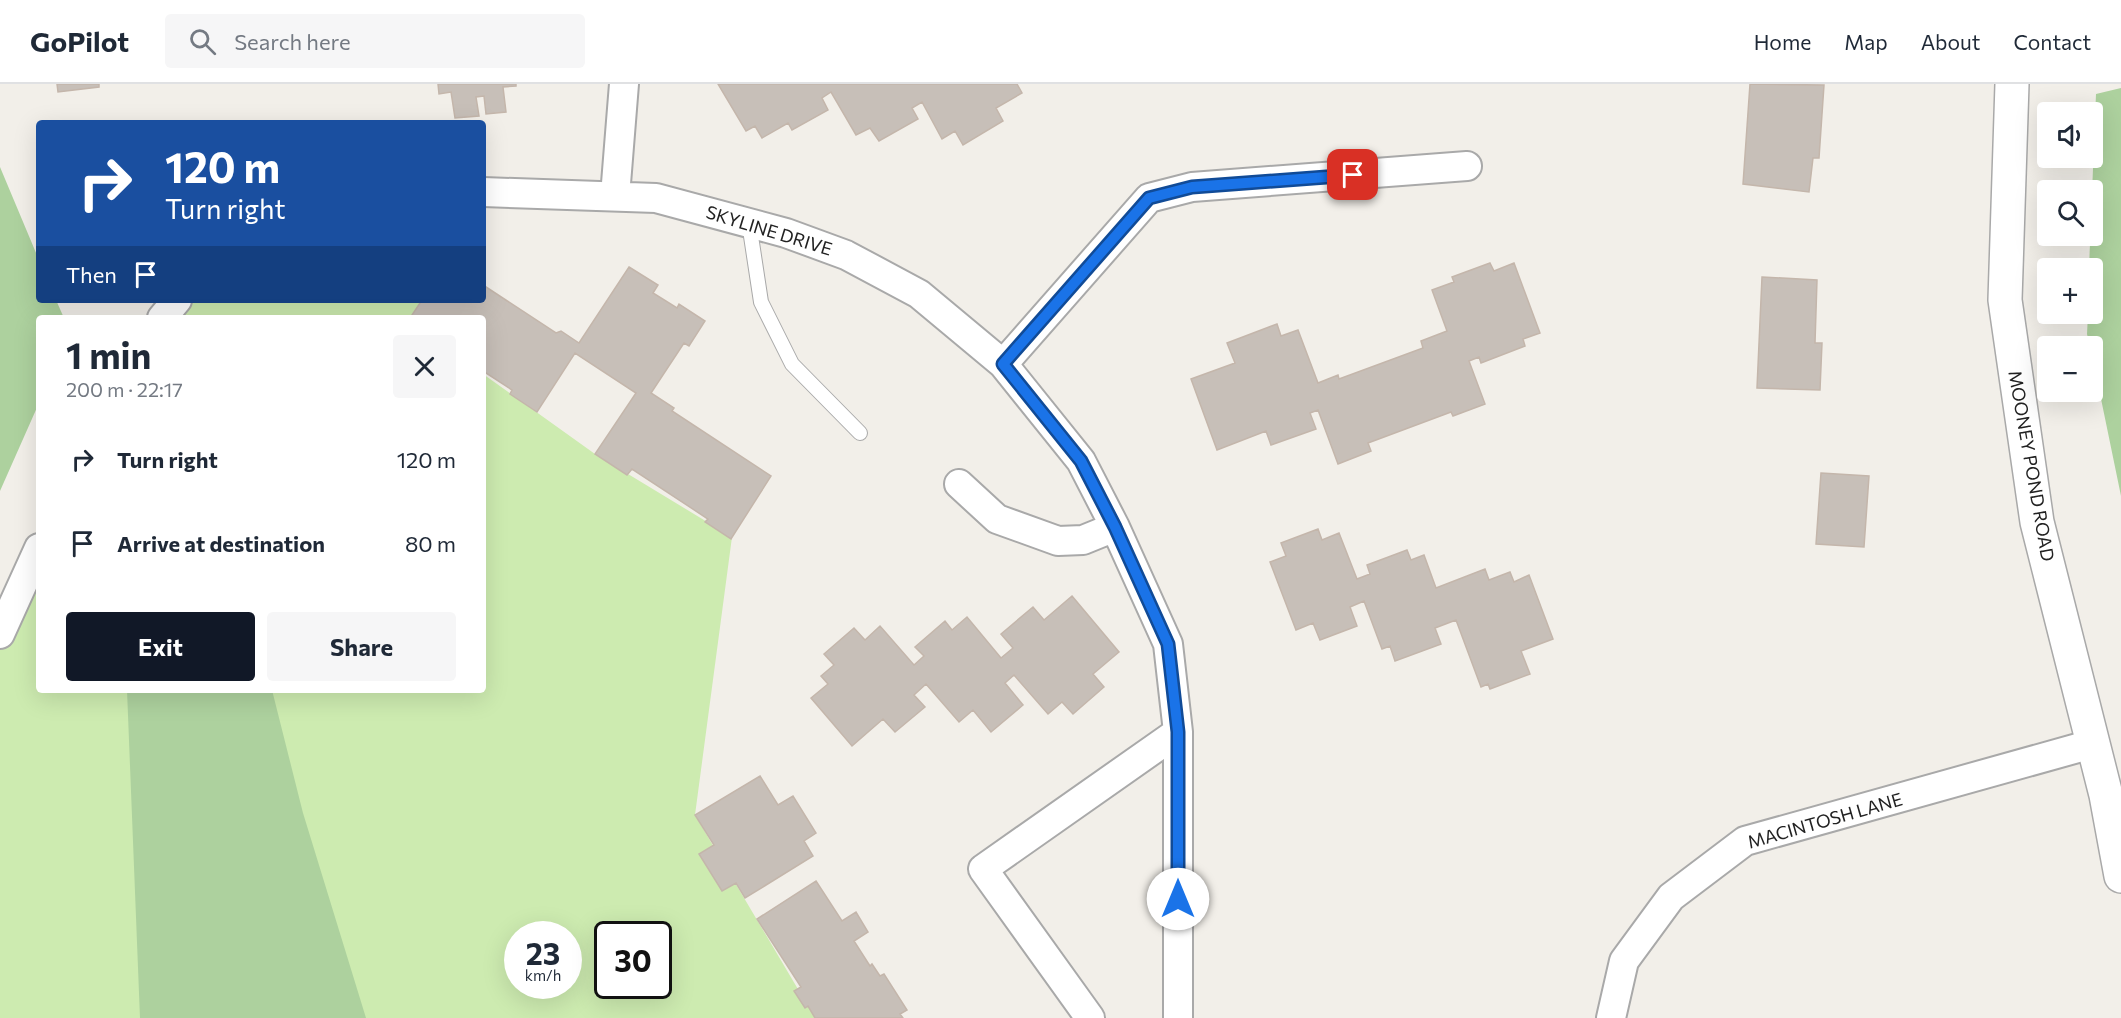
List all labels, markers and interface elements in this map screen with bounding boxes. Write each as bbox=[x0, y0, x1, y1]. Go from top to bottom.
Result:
search box bbox=[165, 14, 585, 68]
text: GoPilot bbox=[30, 24, 129, 58]
icon: search bbox=[186, 25, 219, 58]
text: Search here bbox=[234, 28, 351, 55]
text: Home bbox=[1754, 29, 1811, 54]
text: Map bbox=[1844, 29, 1888, 54]
text: About bbox=[1921, 29, 1980, 54]
text: Contact bbox=[2013, 29, 2091, 54]
map controls bbox=[2037, 102, 2103, 402]
button: sound bbox=[2037, 102, 2103, 168]
text: 120 m bbox=[165, 140, 280, 192]
icon: right bbox=[66, 144, 144, 222]
pin bbox=[1327, 149, 1378, 200]
icon: arrive bbox=[1336, 158, 1369, 191]
button: search bbox=[2037, 180, 2103, 246]
text: Turn right bbox=[165, 192, 285, 225]
street label: SKYLINE DRIVE bbox=[704, 200, 835, 260]
icon: arrive bbox=[129, 258, 162, 291]
button: + bbox=[2037, 258, 2103, 324]
text: Then bbox=[66, 261, 117, 288]
text: 1 min bbox=[66, 332, 151, 376]
button: close bbox=[393, 335, 456, 398]
button: − bbox=[2037, 336, 2103, 402]
street label: MOONEY POND ROAD bbox=[2004, 369, 2060, 563]
text: 200 m · 22:17 bbox=[66, 377, 183, 401]
icon: right bbox=[66, 443, 99, 476]
text: Turn right bbox=[117, 446, 218, 473]
text: 120 m bbox=[397, 446, 456, 473]
icon: arrive bbox=[66, 527, 99, 560]
text: Arrive at destination bbox=[117, 530, 325, 557]
text: 80 m bbox=[405, 530, 456, 557]
button: Exit bbox=[66, 612, 255, 681]
button: Share bbox=[267, 612, 456, 681]
street label: MACINTOSH LANE bbox=[1745, 787, 1905, 853]
position arrow bbox=[1146, 867, 1210, 931]
speed limit sign: 30 bbox=[594, 921, 672, 999]
text: 23 bbox=[526, 934, 560, 971]
text: km/h bbox=[525, 966, 561, 984]

